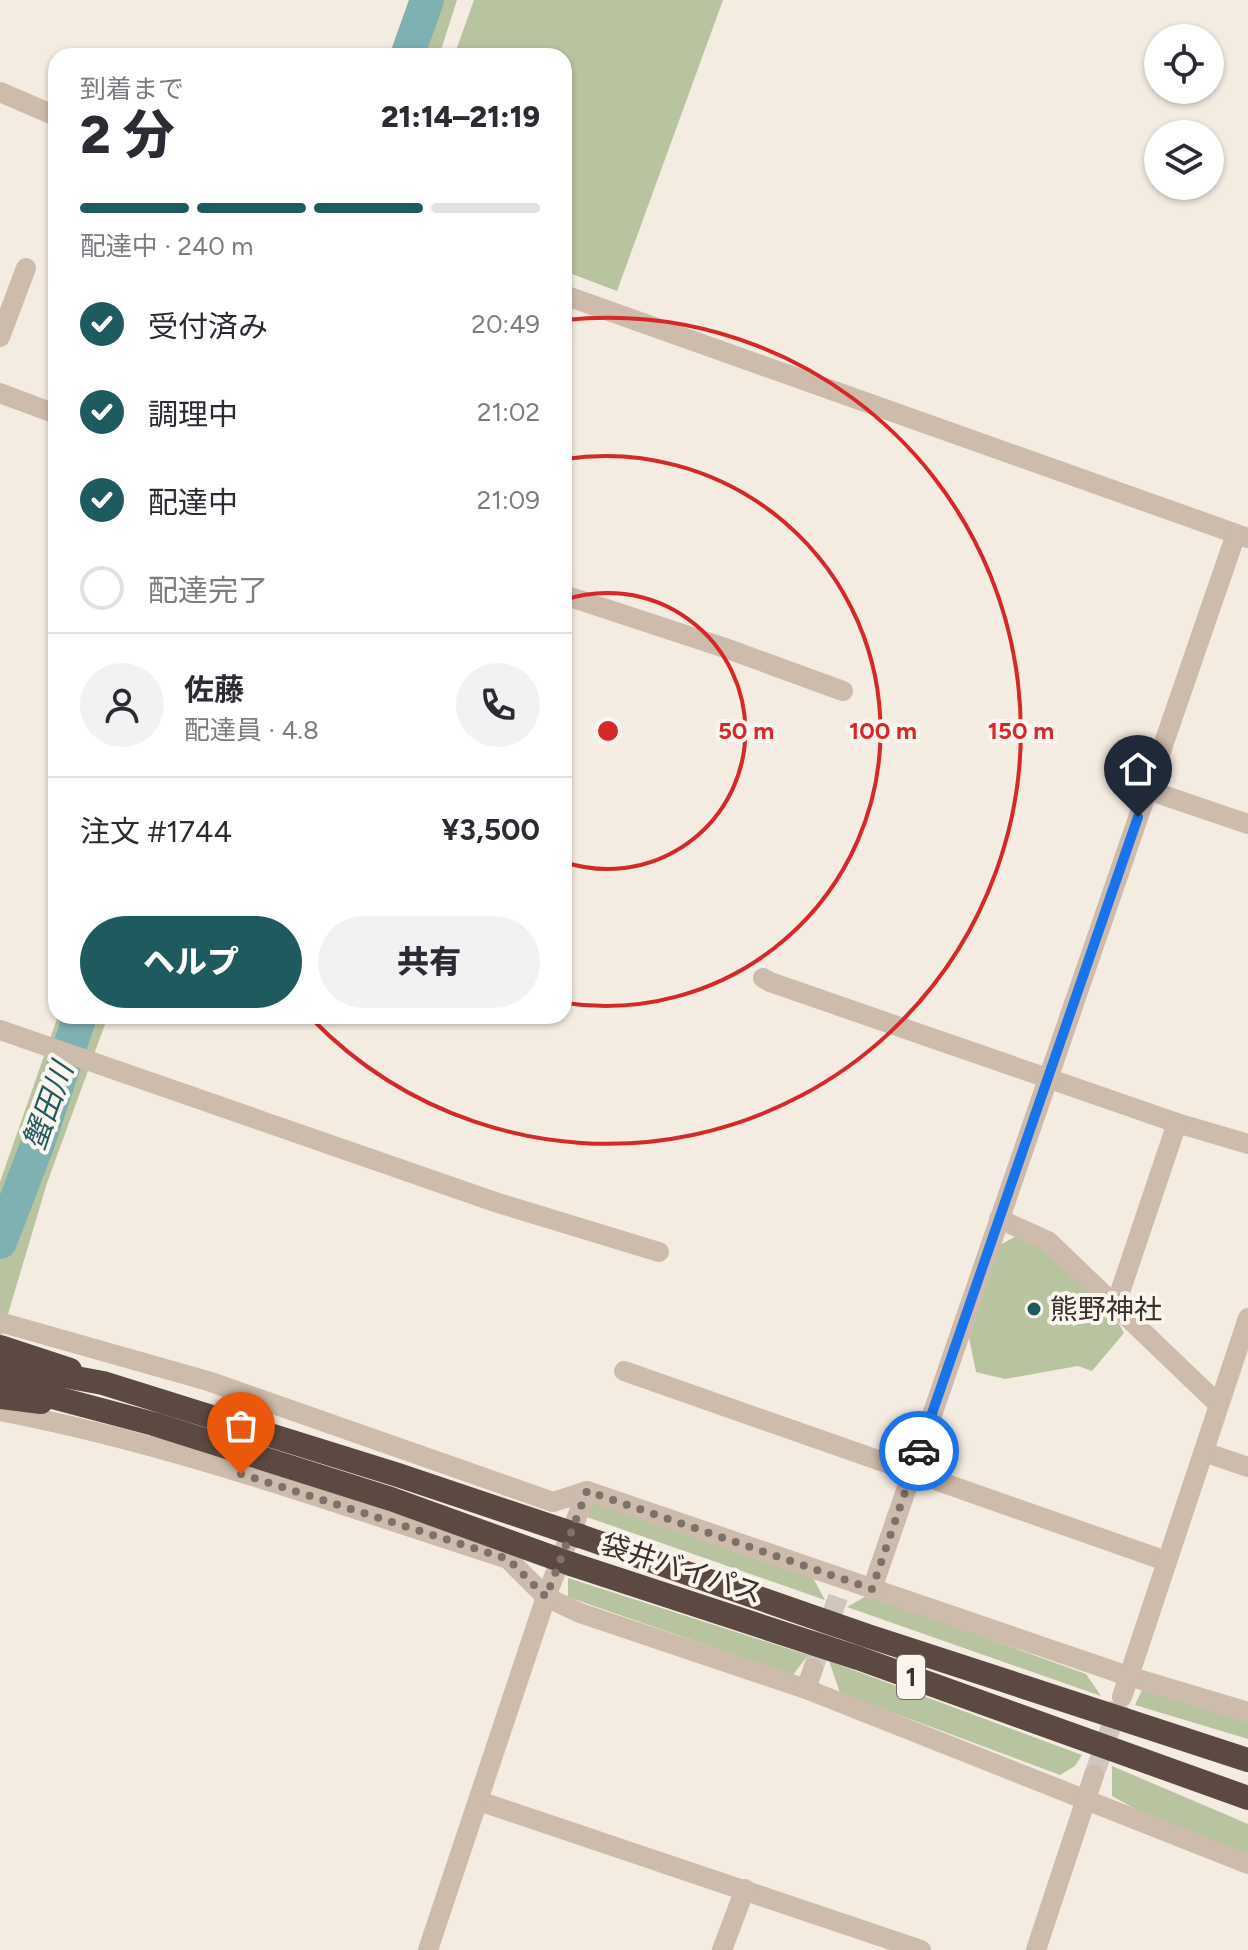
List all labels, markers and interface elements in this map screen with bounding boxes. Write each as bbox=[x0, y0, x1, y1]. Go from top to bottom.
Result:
map controls bbox=[1144, 24, 1224, 200]
button: locate bbox=[1144, 24, 1224, 104]
text: 到着まで bbox=[80, 73, 184, 105]
text: 21:14–21:19 bbox=[381, 98, 540, 135]
text: 2 分 bbox=[80, 104, 175, 166]
button: layers bbox=[1144, 120, 1224, 200]
text: 配達中 · 240 m bbox=[80, 230, 253, 262]
icon: check bbox=[80, 302, 124, 346]
text: 受付済み bbox=[148, 308, 268, 345]
text: 20:49 bbox=[471, 308, 540, 340]
icon: check bbox=[80, 390, 124, 434]
text: 調理中 bbox=[148, 396, 238, 433]
text: 21:02 bbox=[477, 396, 540, 428]
icon: check bbox=[80, 478, 124, 522]
text: 配達中 bbox=[148, 484, 238, 521]
text: 21:09 bbox=[477, 484, 540, 516]
text: 配達完了 bbox=[148, 572, 268, 609]
button: person bbox=[80, 663, 164, 747]
button: phone bbox=[456, 663, 540, 747]
text: 佐藤 bbox=[184, 671, 244, 708]
text: 配達員 · 4.8 bbox=[184, 714, 319, 746]
text: 50 m bbox=[718, 716, 774, 745]
text: 100 m bbox=[849, 716, 917, 745]
text: 150 m bbox=[988, 716, 1054, 745]
centre of rings bbox=[594, 717, 622, 745]
pin bbox=[1104, 735, 1172, 817]
icon: home bbox=[1116, 747, 1160, 791]
text: ¥3,500 bbox=[441, 811, 540, 848]
text: 注文 #1744 bbox=[80, 813, 232, 850]
button: ヘルプ bbox=[80, 916, 302, 1008]
button: 共有 bbox=[318, 916, 540, 1008]
water label: 蟹田川 bbox=[15, 1055, 82, 1155]
place label: 熊野神社 bbox=[1050, 1292, 1162, 1326]
marker: 熊野神社 bbox=[1025, 1300, 1043, 1318]
pin bbox=[207, 1392, 275, 1474]
icon: bag bbox=[219, 1404, 263, 1448]
courier bbox=[879, 1411, 959, 1491]
icon: car bbox=[897, 1429, 941, 1473]
street label: 袋井バイパス bbox=[597, 1526, 767, 1610]
road number: 1 bbox=[897, 1655, 925, 1699]

